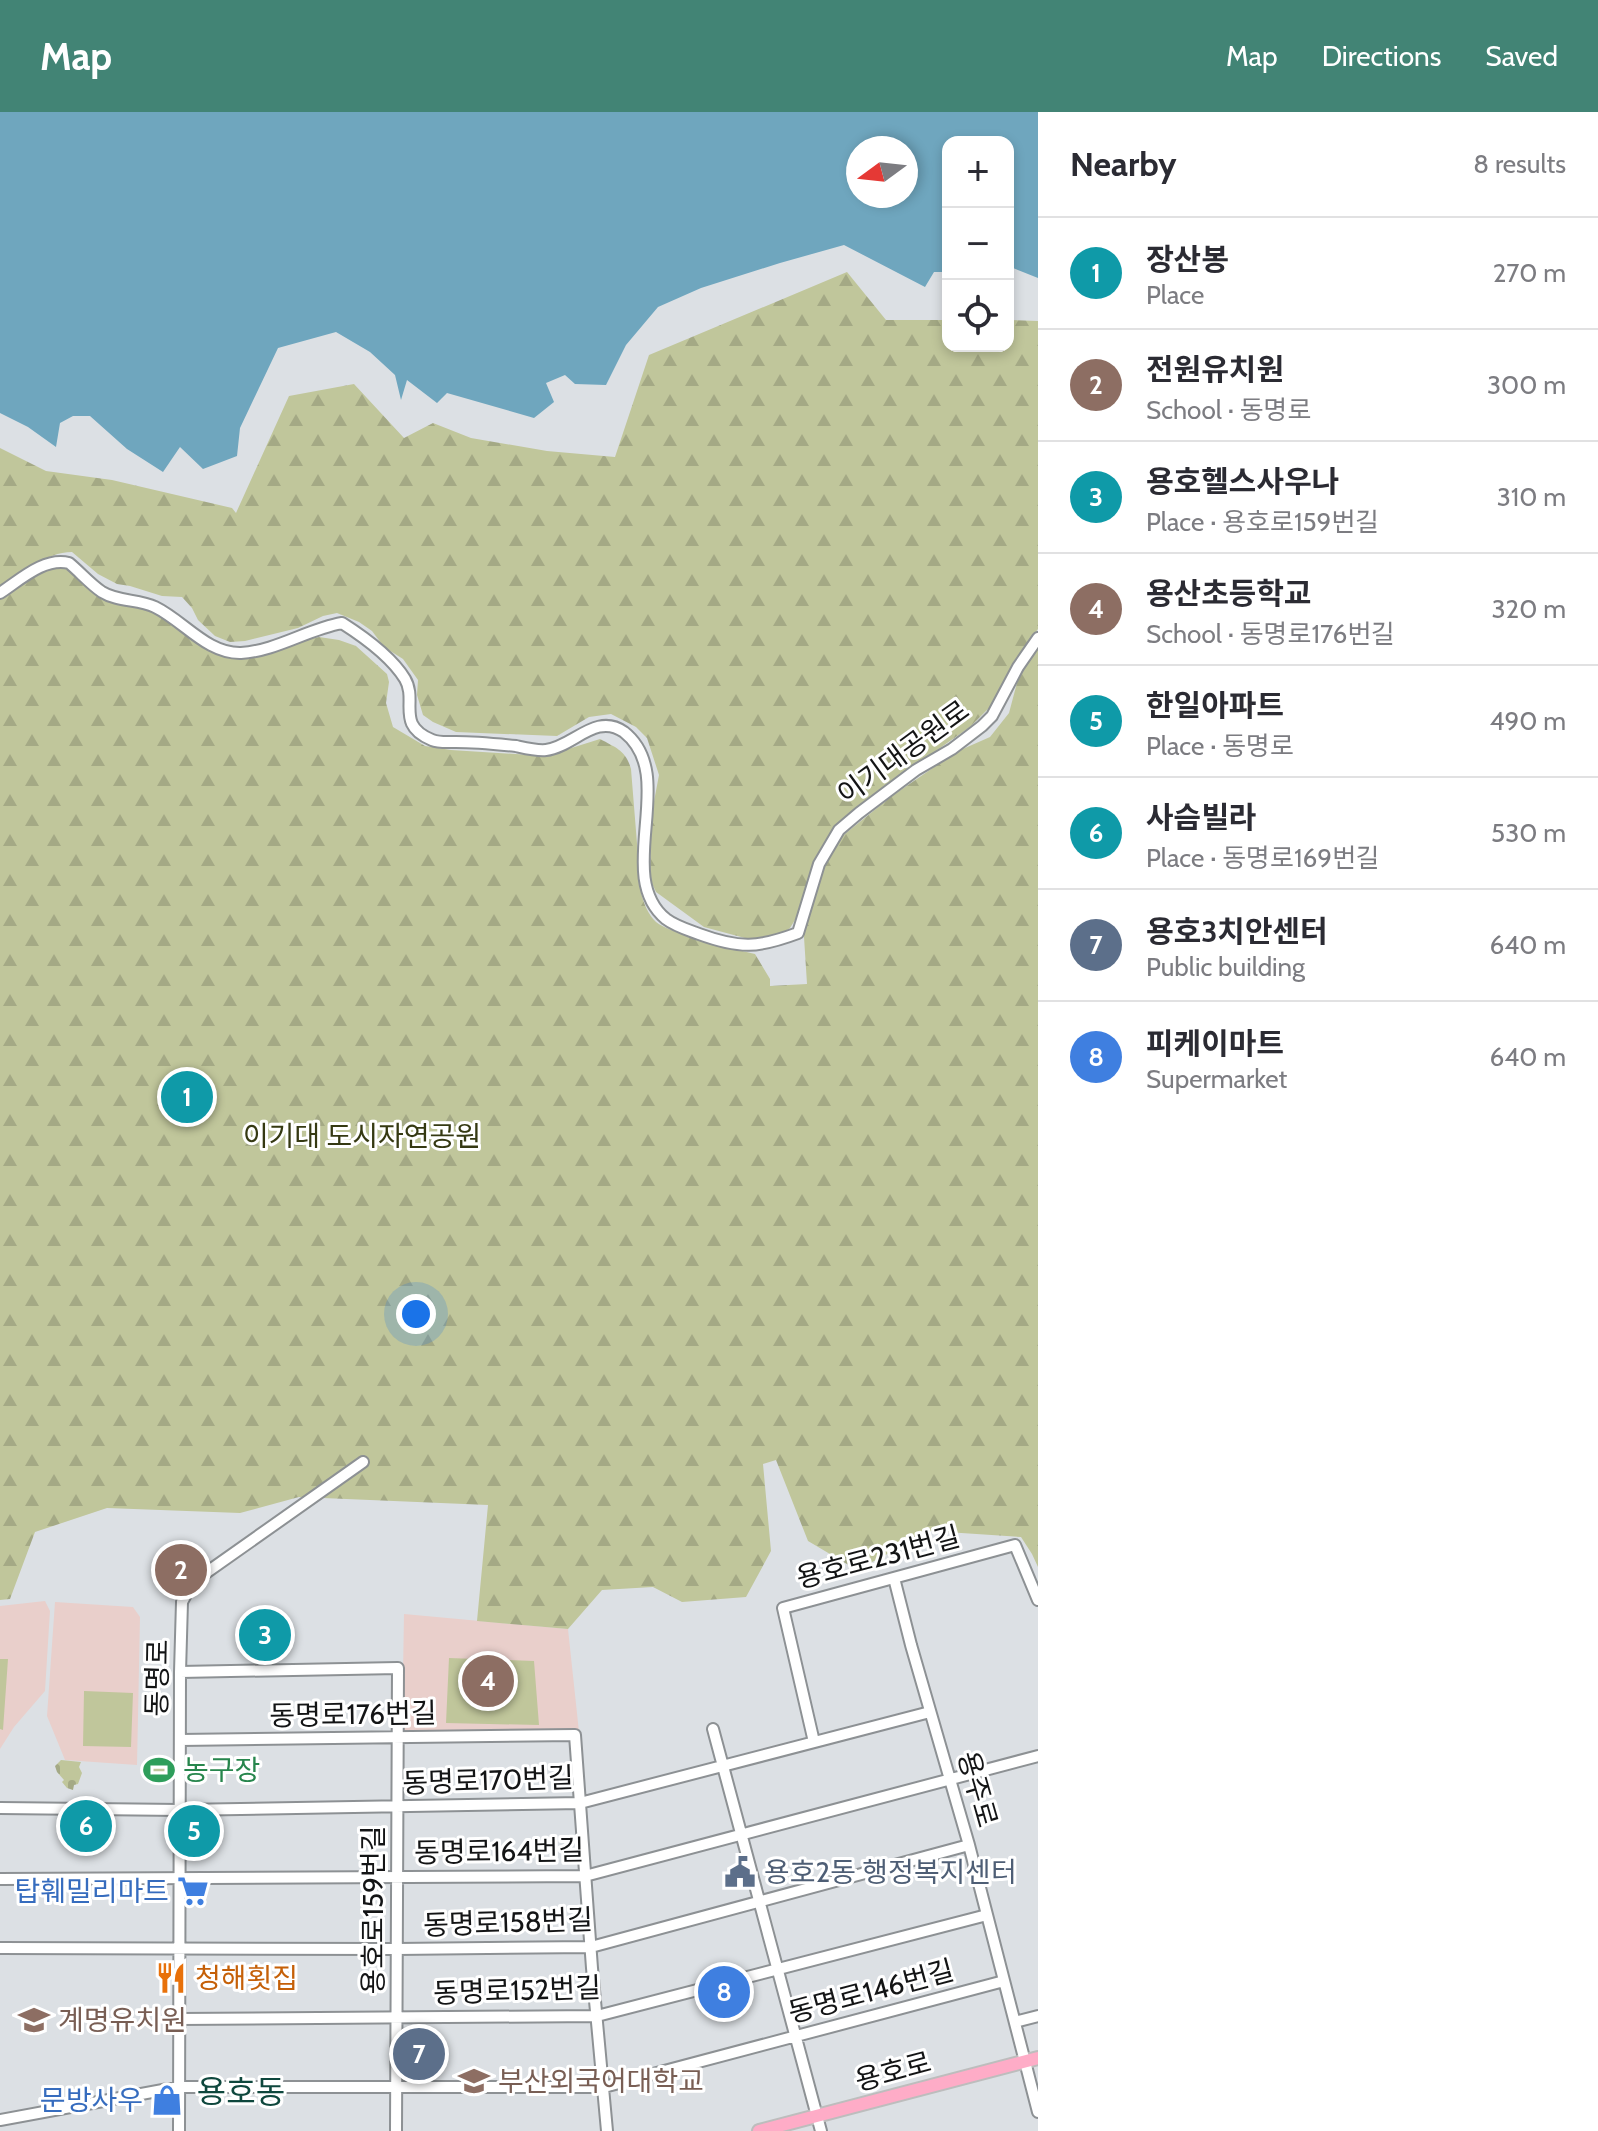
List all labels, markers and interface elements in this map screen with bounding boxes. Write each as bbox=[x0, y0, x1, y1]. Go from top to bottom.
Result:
text: Map bbox=[40, 33, 112, 80]
text: Map bbox=[1226, 39, 1278, 73]
text: Directions bbox=[1322, 39, 1441, 73]
text: Saved bbox=[1485, 39, 1558, 73]
north arrow bbox=[846, 136, 918, 208]
map controls bbox=[942, 136, 1014, 352]
button: + bbox=[942, 136, 1014, 208]
text: Nearby bbox=[1070, 143, 1177, 185]
text: 8 results bbox=[1473, 148, 1566, 180]
button: − bbox=[942, 208, 1014, 280]
text: 장산봉 bbox=[1146, 241, 1229, 278]
text: 1 bbox=[1091, 257, 1101, 289]
text: 270 m bbox=[1493, 257, 1566, 289]
text: Place bbox=[1146, 279, 1204, 311]
button: locate bbox=[942, 280, 1014, 352]
text: 전원유치원 bbox=[1146, 351, 1284, 388]
text: 2 bbox=[1089, 369, 1103, 401]
text: 300 m bbox=[1487, 369, 1566, 401]
text: School · 동명로 bbox=[1146, 394, 1311, 426]
text: 용호헬스사우나 bbox=[1146, 463, 1339, 500]
text: 3 bbox=[1089, 481, 1103, 513]
text: 310 m bbox=[1497, 481, 1566, 513]
text: Place · 용호로159번길 bbox=[1146, 506, 1379, 538]
text: 용산초등학교 bbox=[1146, 575, 1312, 612]
text: 4 bbox=[1088, 593, 1104, 625]
text: 320 m bbox=[1492, 593, 1566, 625]
text: School · 동명로176번길 bbox=[1146, 618, 1395, 650]
text: 한일아파트 bbox=[1146, 687, 1284, 724]
street label: 이기대공원로 bbox=[830, 693, 976, 811]
text: 5 bbox=[1089, 705, 1103, 737]
text: 490 m bbox=[1489, 705, 1566, 737]
text: Place · 동명로 bbox=[1146, 730, 1294, 762]
text: 사슴빌라 bbox=[1146, 799, 1256, 836]
text: 6 bbox=[1089, 817, 1103, 849]
text: 530 m bbox=[1491, 817, 1566, 849]
text: Place · 동명로169번길 bbox=[1146, 842, 1380, 874]
text: 용호3치안센터 bbox=[1146, 913, 1328, 950]
text: 7 bbox=[1089, 929, 1103, 961]
text: 640 m bbox=[1489, 929, 1566, 961]
text: Public building bbox=[1146, 951, 1305, 983]
text: 피케이마트 bbox=[1146, 1025, 1284, 1062]
text: 8 bbox=[1088, 1041, 1104, 1073]
text: 640 m bbox=[1489, 1041, 1566, 1073]
text: Supermarket bbox=[1146, 1063, 1287, 1095]
pin: 1 bbox=[161, 1067, 213, 1127]
park label: 이기대 도시자연공원 bbox=[243, 1119, 481, 1153]
your location bbox=[396, 1294, 436, 1334]
street label: 용호로231번길 bbox=[793, 1519, 963, 1595]
pin: 2 bbox=[155, 1540, 207, 1600]
pin: 3 bbox=[239, 1605, 291, 1665]
street label: 동명로 bbox=[139, 1639, 175, 1717]
pin: 4 bbox=[462, 1651, 514, 1711]
street label: 동명로176번길 bbox=[269, 1696, 437, 1732]
street label: 용주로 bbox=[951, 1747, 1005, 1831]
sports icon: 농구장 bbox=[142, 1753, 176, 1787]
place label: 농구장 bbox=[183, 1753, 260, 1787]
street label: 동명로170번길 bbox=[402, 1760, 574, 1800]
pin: 6 bbox=[60, 1796, 112, 1856]
pin: 5 bbox=[168, 1801, 220, 1861]
street label: 용호로159번길 bbox=[356, 1826, 390, 1994]
street label: 동명로164번길 bbox=[414, 1833, 584, 1869]
public building icon: 용호2동 행정복지센터 bbox=[723, 1855, 757, 1889]
place label: 용호2동 행정복지센터 bbox=[764, 1855, 1017, 1889]
place label: 탑훼밀리마트 bbox=[14, 1874, 169, 1908]
supermarket icon: 탑훼밀리마트 bbox=[176, 1874, 210, 1908]
street label: 동명로158번길 bbox=[422, 1902, 594, 1942]
street label: 동명로146번길 bbox=[784, 1953, 958, 2029]
restaurant icon: 청해횟집 bbox=[154, 1961, 188, 1995]
place label: 청해횟집 bbox=[195, 1961, 298, 1995]
pin: 8 bbox=[698, 1962, 750, 2022]
street label: 동명로152번길 bbox=[433, 1970, 601, 2010]
school or university icon: 계명유치원 bbox=[17, 2003, 51, 2037]
place label: 계명유치원 bbox=[58, 2003, 187, 2037]
pin: 7 bbox=[393, 2024, 445, 2084]
street label: 용호로 bbox=[851, 2045, 935, 2097]
school or university icon: 부산외국어대학교 bbox=[457, 2064, 491, 2098]
place label: 부산외국어대학교 bbox=[498, 2064, 704, 2098]
district label: 용호동 bbox=[197, 2072, 285, 2111]
place label: 문방사우 bbox=[40, 2083, 143, 2117]
shop icon: 문방사우 bbox=[150, 2083, 184, 2117]

